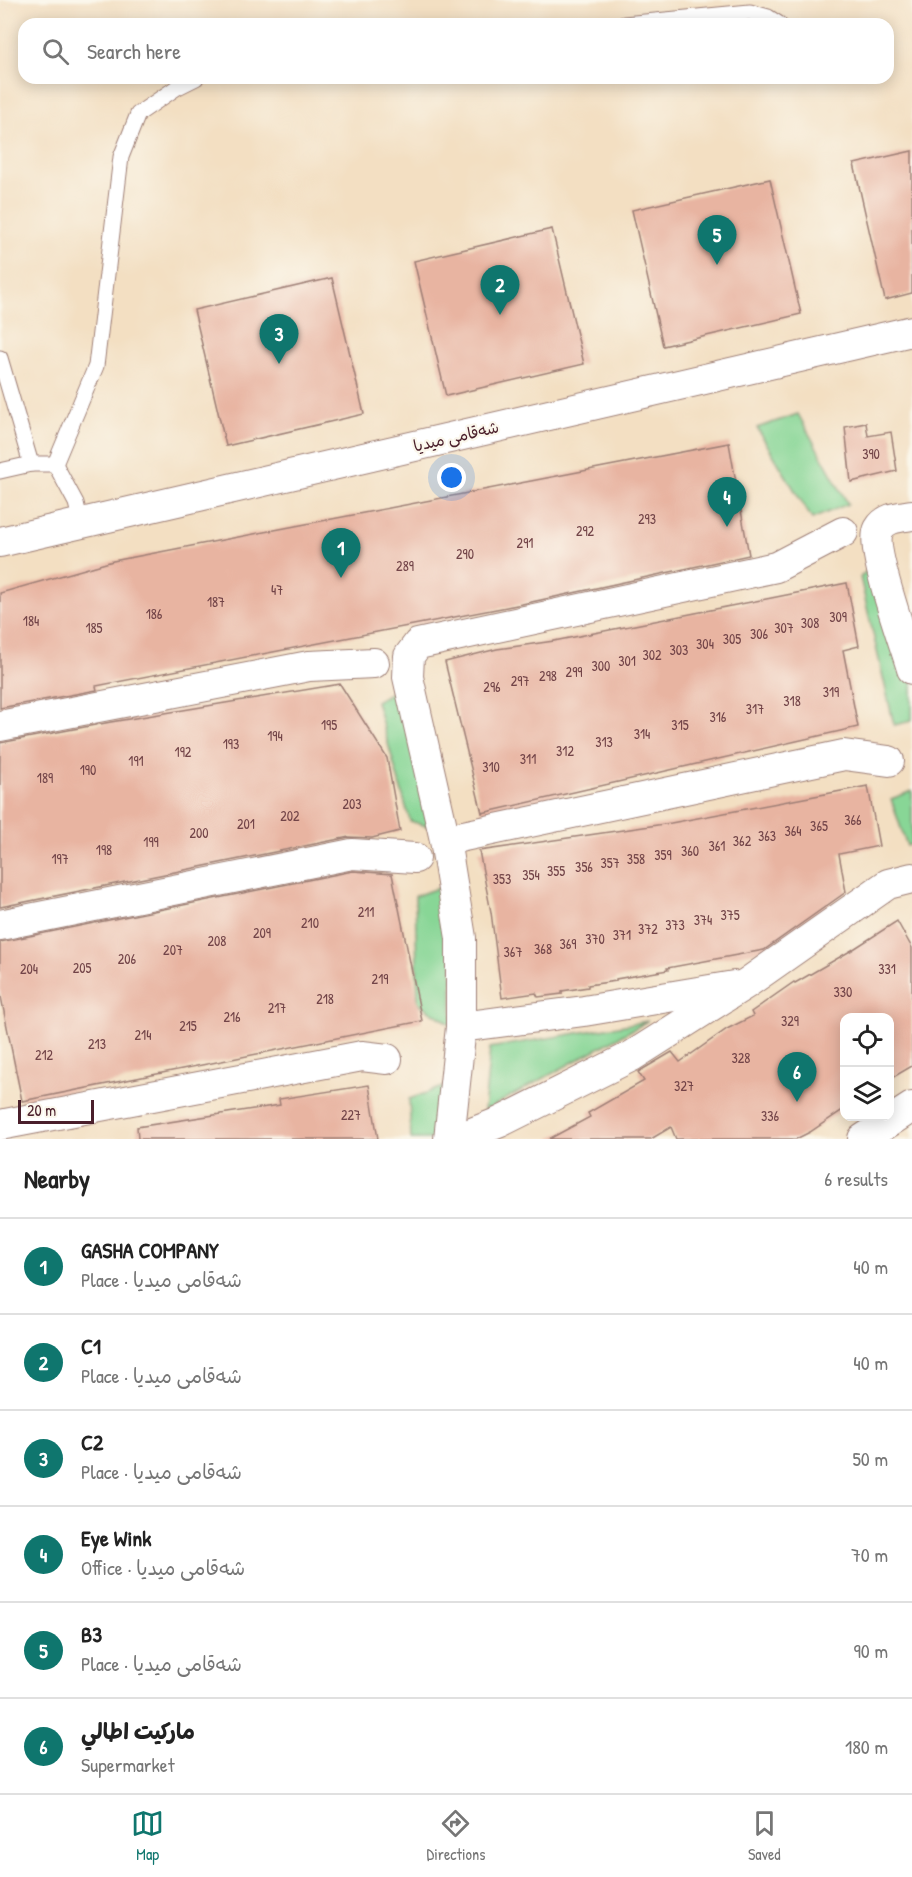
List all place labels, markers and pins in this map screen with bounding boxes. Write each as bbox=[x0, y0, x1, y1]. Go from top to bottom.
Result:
pin: 5 bbox=[698, 216, 736, 265]
pin: 2 bbox=[480, 266, 520, 315]
pin: 3 bbox=[260, 314, 298, 364]
pin: 4 bbox=[708, 478, 746, 527]
pin: 1 bbox=[322, 528, 360, 578]
pin: 6 bbox=[778, 1052, 816, 1102]

